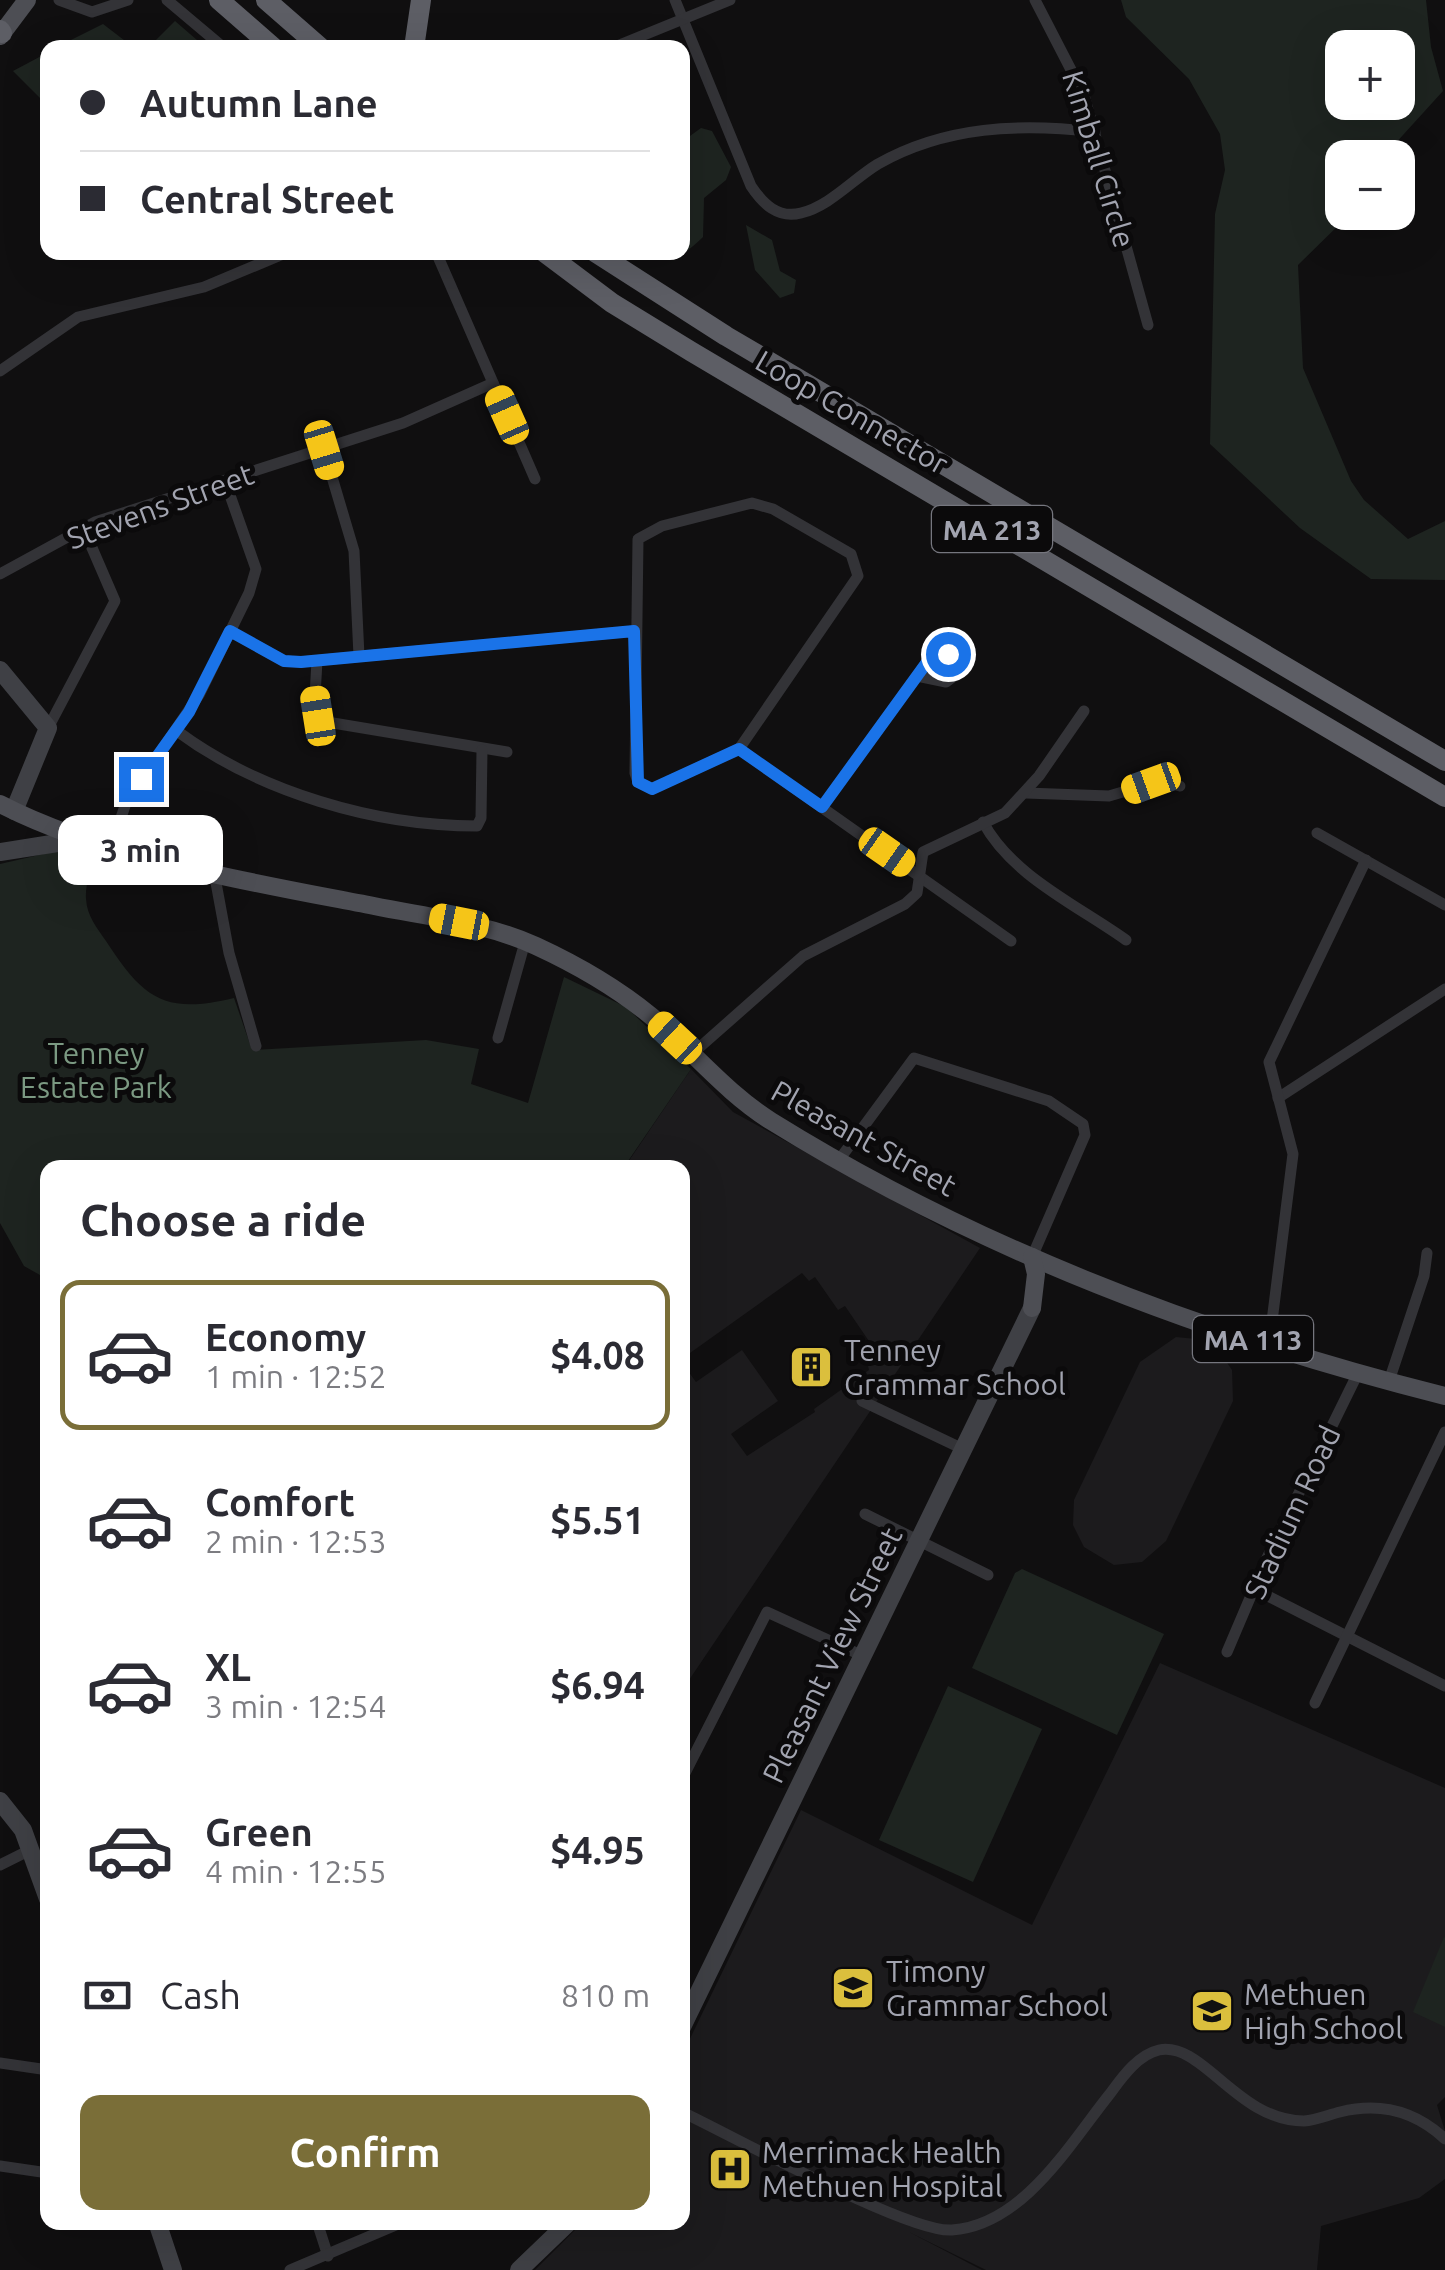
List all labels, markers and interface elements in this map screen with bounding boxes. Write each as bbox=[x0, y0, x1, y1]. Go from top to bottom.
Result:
map controls bbox=[1325, 30, 1415, 230]
button: + bbox=[1325, 30, 1415, 120]
street label: Kimball Circle bbox=[1056, 67, 1142, 251]
text: Autumn Lane bbox=[140, 82, 378, 124]
button: − bbox=[1325, 140, 1415, 230]
text: Central Street bbox=[140, 178, 394, 220]
street label: Loop Connector bbox=[750, 343, 955, 481]
car bbox=[481, 381, 533, 449]
car bbox=[301, 417, 347, 483]
street label: Stevens Street bbox=[62, 456, 258, 555]
road number: MA 213 bbox=[932, 506, 1052, 552]
route start bbox=[926, 632, 971, 677]
car bbox=[298, 684, 338, 748]
route end bbox=[119, 757, 164, 802]
car bbox=[1118, 759, 1184, 807]
callout: 3 min bbox=[58, 814, 224, 884]
car bbox=[854, 823, 920, 881]
text: 3 min bbox=[100, 832, 181, 868]
car bbox=[427, 902, 491, 942]
car bbox=[643, 1007, 707, 1069]
park label: Tenney Estate Park bbox=[20, 1036, 172, 1104]
street label: Pleasant Street bbox=[766, 1073, 962, 1203]
text: Choose a ride bbox=[80, 1194, 366, 1245]
icon: car bbox=[85, 1310, 175, 1400]
text: Economy bbox=[205, 1316, 366, 1358]
road number: MA 113 bbox=[1193, 1316, 1313, 1362]
place label: Tenney Grammar School bbox=[844, 1333, 1066, 1401]
text: $4.08 bbox=[550, 1334, 645, 1376]
building icon: Tenney Grammar School bbox=[788, 1344, 834, 1390]
text: 1 min · 12:52 bbox=[205, 1358, 387, 1394]
street label: Stadium Road bbox=[1237, 1420, 1347, 1604]
icon: car bbox=[85, 1475, 175, 1565]
text: Comfort bbox=[205, 1481, 355, 1523]
text: $5.51 bbox=[550, 1499, 645, 1541]
street label: Pleasant View Street bbox=[755, 1522, 909, 1788]
text: 2 min · 12:53 bbox=[205, 1523, 387, 1559]
icon: car bbox=[85, 1640, 175, 1730]
text: XL bbox=[205, 1646, 251, 1688]
text: $6.94 bbox=[550, 1664, 645, 1706]
text: 3 min · 12:54 bbox=[205, 1688, 387, 1724]
icon: car bbox=[85, 1805, 175, 1895]
text: Green bbox=[205, 1811, 313, 1853]
text: $4.95 bbox=[550, 1829, 645, 1871]
text: 4 min · 12:55 bbox=[205, 1853, 387, 1889]
place label: Timony Grammar School bbox=[886, 1954, 1108, 2022]
school or university icon: Timony Grammar School bbox=[830, 1965, 876, 2011]
icon: cash bbox=[80, 1968, 135, 2023]
text: Cash bbox=[160, 1974, 241, 2016]
text: 810 m bbox=[561, 1977, 650, 2013]
place label: Methuen High School bbox=[1244, 1977, 1403, 2045]
school or university icon: Methuen High School bbox=[1189, 1988, 1235, 2034]
button: Confirm bbox=[80, 2095, 650, 2210]
place label: Merrimack Health Methuen Hospital bbox=[762, 2135, 1003, 2203]
hospital icon: Merrimack Health Methuen Hospital bbox=[707, 2146, 753, 2192]

